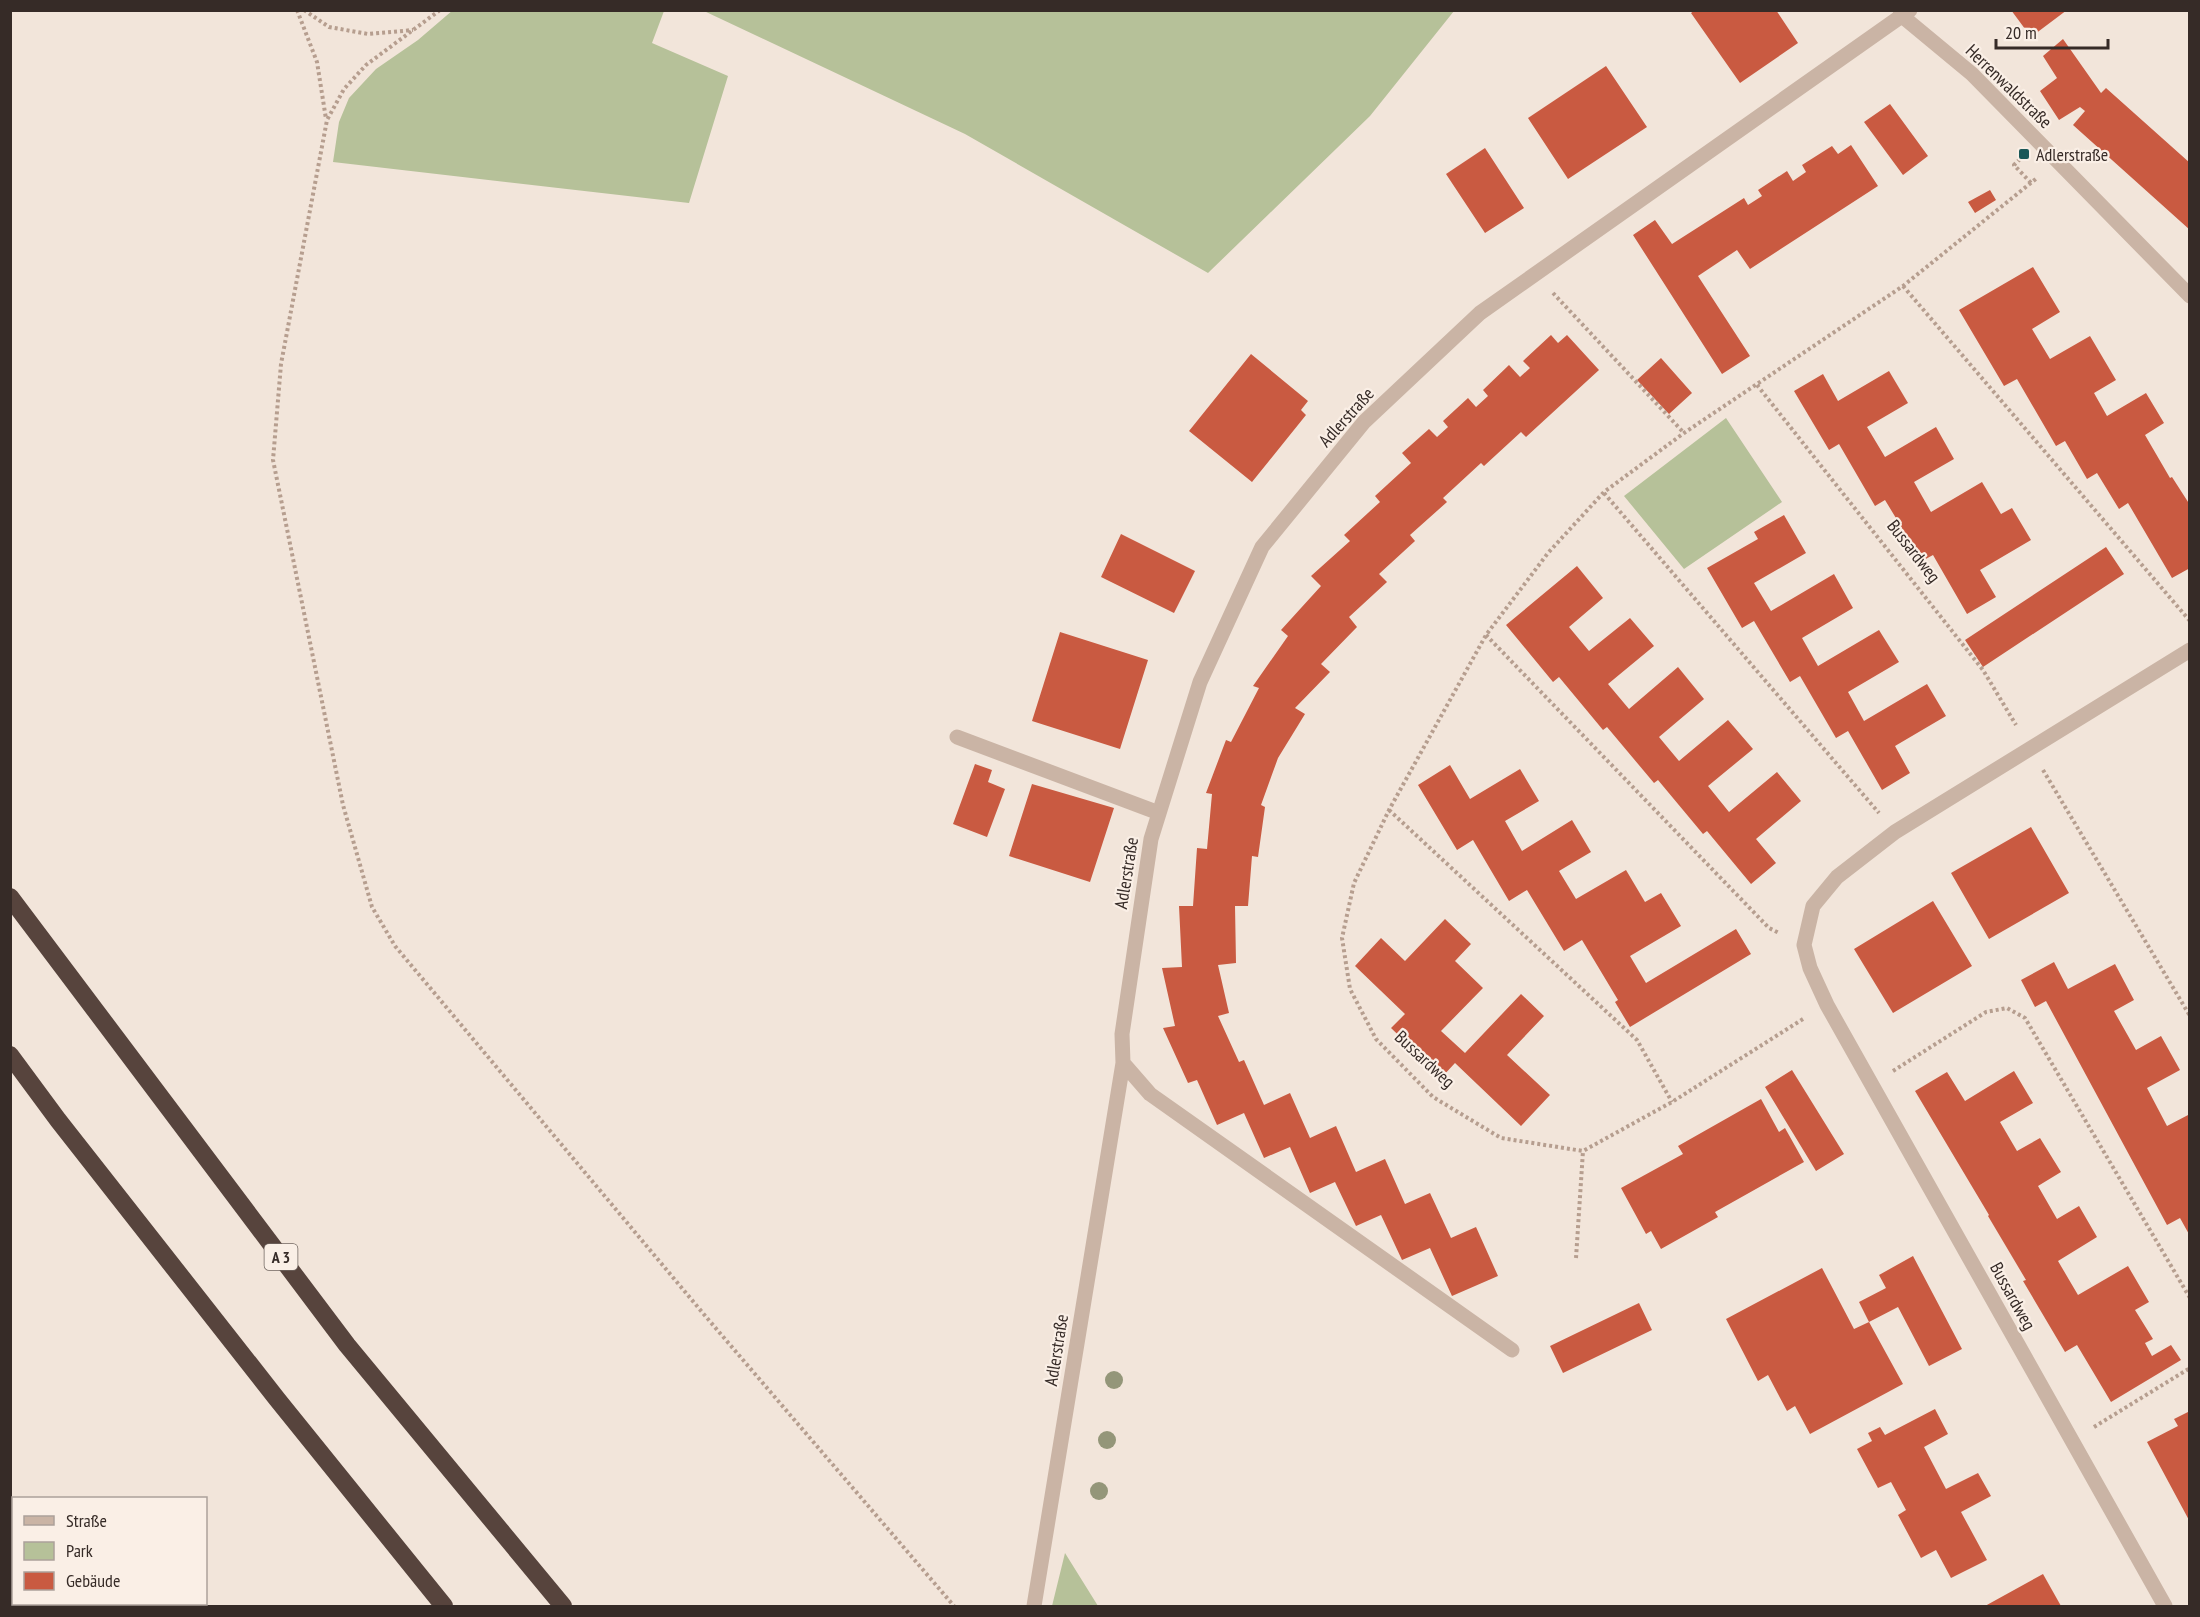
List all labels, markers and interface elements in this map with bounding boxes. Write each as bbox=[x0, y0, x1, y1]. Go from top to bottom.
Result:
scale bar bbox=[1996, 12, 2108, 50]
text: 20 m bbox=[2005, 21, 2037, 44]
street label: Herrenwaldstraße bbox=[1961, 39, 2057, 133]
place label: Adlerstraße bbox=[2036, 143, 2108, 166]
marker: Adlerstraße bbox=[2017, 147, 2031, 161]
street label: Adlerstraße bbox=[1313, 382, 1379, 452]
street label: Bussardweg bbox=[1882, 515, 1946, 587]
street label: Adlerstraße bbox=[1109, 836, 1143, 910]
street label: Bussardweg bbox=[1390, 1025, 1460, 1093]
road number: A 3 bbox=[264, 1244, 298, 1270]
street label: Bussardweg bbox=[1985, 1258, 2041, 1334]
street label: Adlerstraße bbox=[1039, 1313, 1073, 1387]
legend bbox=[12, 1497, 207, 1605]
text: Straße bbox=[66, 1509, 107, 1532]
text: Park bbox=[66, 1539, 93, 1562]
text: Gebäude bbox=[66, 1569, 120, 1592]

